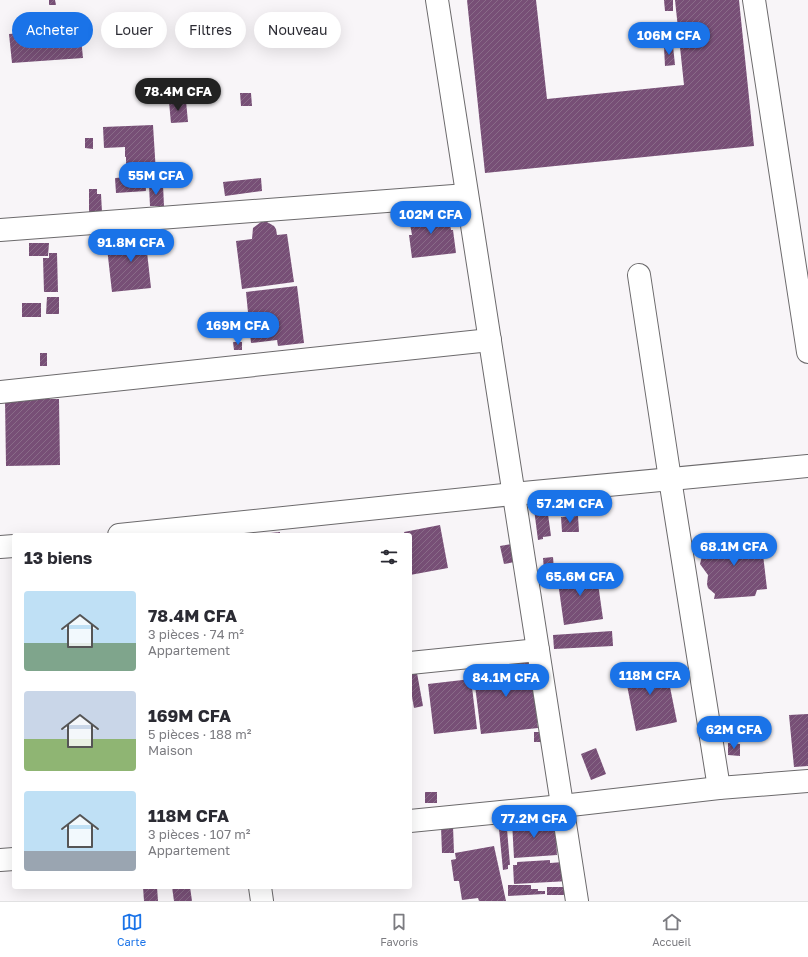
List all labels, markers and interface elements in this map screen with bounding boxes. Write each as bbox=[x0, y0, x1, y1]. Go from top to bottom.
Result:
chip: Acheter bbox=[12, 12, 93, 48]
chip: Louer bbox=[101, 12, 167, 48]
chip: Filtres bbox=[175, 12, 246, 48]
chip: Nouveau bbox=[254, 12, 341, 48]
pin: 106M CFA bbox=[628, 22, 710, 56]
text: 106M CFA bbox=[637, 27, 701, 43]
pin: 78.4M CFA bbox=[132, 78, 224, 112]
text: 78.4M CFA bbox=[144, 83, 212, 99]
pin: 55M CFA bbox=[119, 162, 193, 196]
text: 55M CFA bbox=[128, 167, 184, 183]
pin: 102M CFA bbox=[390, 201, 472, 235]
text: 102M CFA bbox=[399, 206, 463, 222]
pin: 91.8M CFA bbox=[85, 229, 177, 263]
text: 91.8M CFA bbox=[97, 234, 165, 250]
pin: 169M CFA bbox=[197, 312, 279, 346]
text: 169M CFA bbox=[206, 317, 270, 333]
pin: 57.2M CFA bbox=[524, 490, 616, 524]
text: 57.2M CFA bbox=[536, 495, 604, 511]
pin: 68.1M CFA bbox=[688, 533, 780, 567]
text: 68.1M CFA bbox=[700, 538, 768, 554]
icon: filters bbox=[378, 546, 400, 568]
text: 13 biens bbox=[24, 547, 92, 568]
pin: 65.6M CFA bbox=[534, 563, 626, 597]
text: 65.6M CFA bbox=[546, 568, 614, 584]
text: 78.4M CFA bbox=[148, 605, 237, 626]
icon: home bbox=[56, 607, 104, 655]
text: 3 pièces · 74 m² bbox=[148, 626, 244, 642]
text: Appartement bbox=[148, 642, 230, 658]
pin: 118M CFA bbox=[609, 662, 691, 696]
pin: 84.1M CFA bbox=[460, 664, 552, 698]
text: 118M CFA bbox=[619, 667, 681, 683]
text: 84.1M CFA bbox=[472, 669, 540, 685]
text: 169M CFA bbox=[148, 705, 231, 726]
icon: home bbox=[56, 707, 104, 755]
pin: 62M CFA bbox=[697, 716, 771, 750]
text: 62M CFA bbox=[706, 721, 762, 737]
text: 5 pièces · 188 m² bbox=[148, 726, 251, 742]
text: Maison bbox=[148, 742, 193, 758]
text: 118M CFA bbox=[148, 805, 229, 826]
pin: 77.2M CFA bbox=[488, 805, 580, 839]
icon: home bbox=[56, 807, 104, 855]
text: 77.2M CFA bbox=[501, 810, 567, 826]
text: 3 pièces · 107 m² bbox=[148, 826, 250, 842]
text: Appartement bbox=[148, 842, 230, 858]
tab: Carte bbox=[117, 911, 146, 948]
tab: Favoris bbox=[380, 911, 418, 948]
tab: Accueil bbox=[652, 911, 691, 948]

